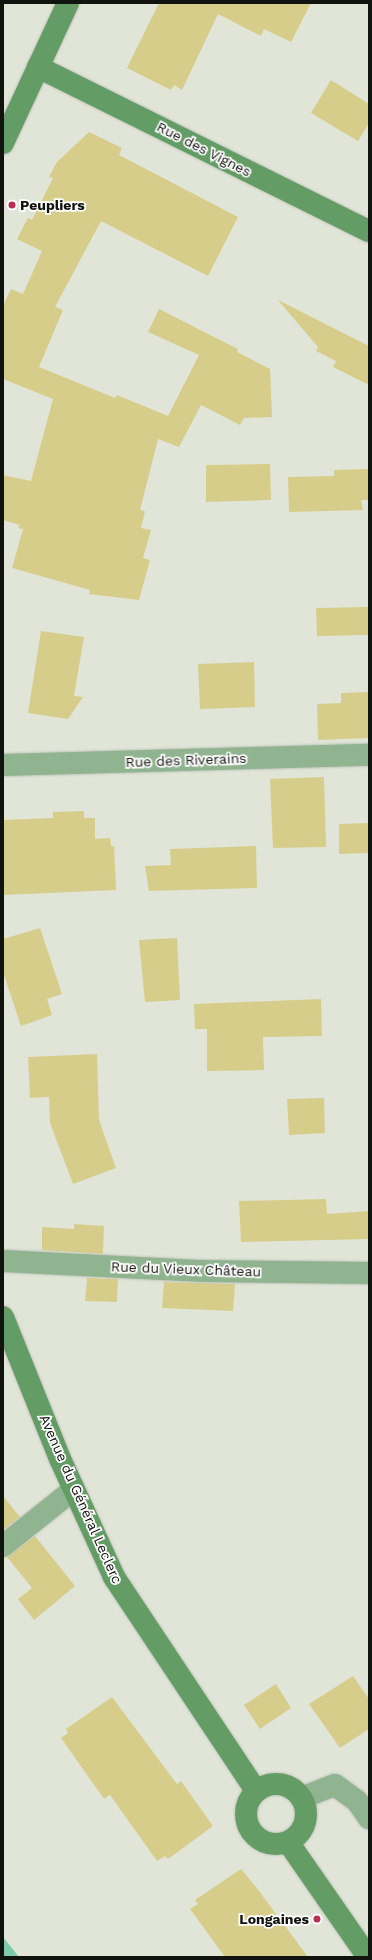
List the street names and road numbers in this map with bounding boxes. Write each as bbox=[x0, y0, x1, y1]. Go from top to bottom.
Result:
street label: Rue des Vignes bbox=[154, 118, 254, 180]
street label: Rue des Riverains bbox=[125, 749, 247, 771]
street label: Rue du Vieux Château bbox=[110, 1258, 262, 1280]
street label: Avenue du Général Leclerc bbox=[36, 1412, 126, 1586]

